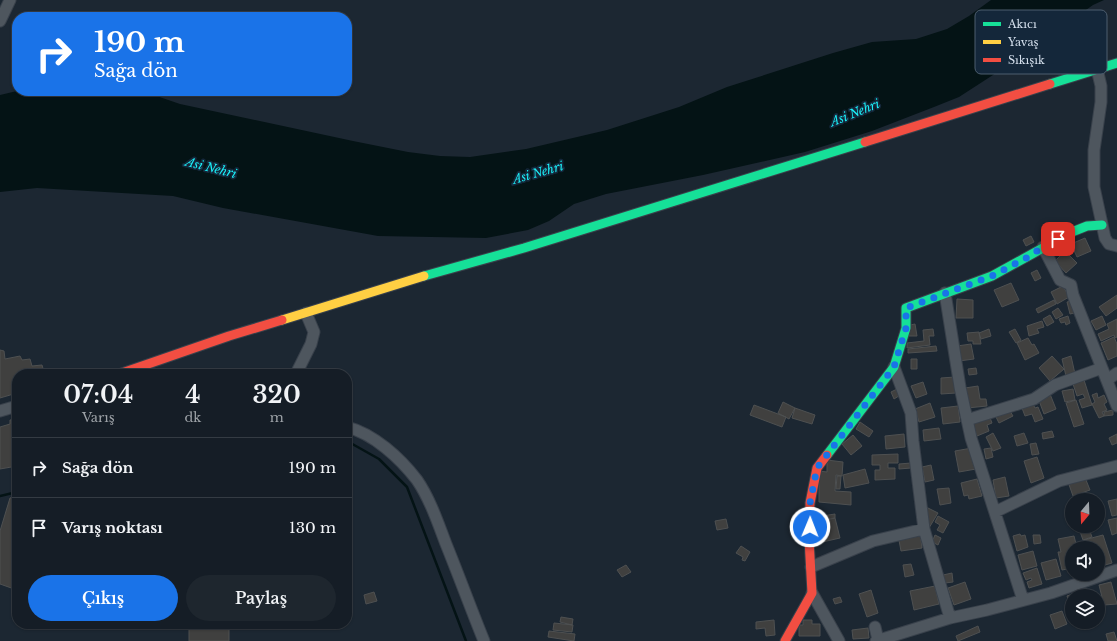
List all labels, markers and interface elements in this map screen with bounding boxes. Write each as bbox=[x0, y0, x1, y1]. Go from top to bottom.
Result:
legend bbox=[975, 10, 1107, 74]
text: Akıcı bbox=[1007, 17, 1037, 31]
text: 190 m bbox=[94, 25, 185, 60]
icon: right bbox=[28, 28, 80, 80]
text: Yavaş bbox=[1007, 35, 1039, 49]
text: Sıkışık bbox=[1008, 53, 1045, 67]
text: Sağa dön bbox=[94, 60, 178, 82]
water label: Asi Nehri bbox=[826, 95, 883, 130]
water label: Asi Nehri bbox=[182, 153, 239, 181]
water label: Asi Nehri bbox=[509, 158, 566, 187]
pin bbox=[1041, 222, 1075, 256]
icon: arrive bbox=[1047, 228, 1069, 250]
text: 07:04 bbox=[63, 380, 133, 409]
text: 4 bbox=[185, 380, 201, 409]
text: 320 bbox=[252, 380, 301, 409]
text: Varış bbox=[82, 409, 115, 426]
text: dk bbox=[184, 409, 201, 426]
text: m bbox=[270, 409, 284, 426]
icon: right bbox=[28, 457, 50, 479]
text: Sağa dön bbox=[62, 458, 134, 477]
text: 190 m bbox=[289, 458, 336, 477]
north arrow bbox=[1065, 493, 1105, 533]
map controls bbox=[1065, 493, 1105, 629]
position arrow bbox=[789, 506, 831, 548]
icon: arrive bbox=[28, 517, 50, 539]
text: Varış noktası bbox=[62, 518, 163, 537]
text: 130 m bbox=[289, 518, 336, 537]
button: sound bbox=[1065, 541, 1105, 581]
button: Çıkış bbox=[28, 575, 178, 621]
button: Paylaş bbox=[186, 575, 336, 621]
button: layers bbox=[1065, 589, 1105, 629]

